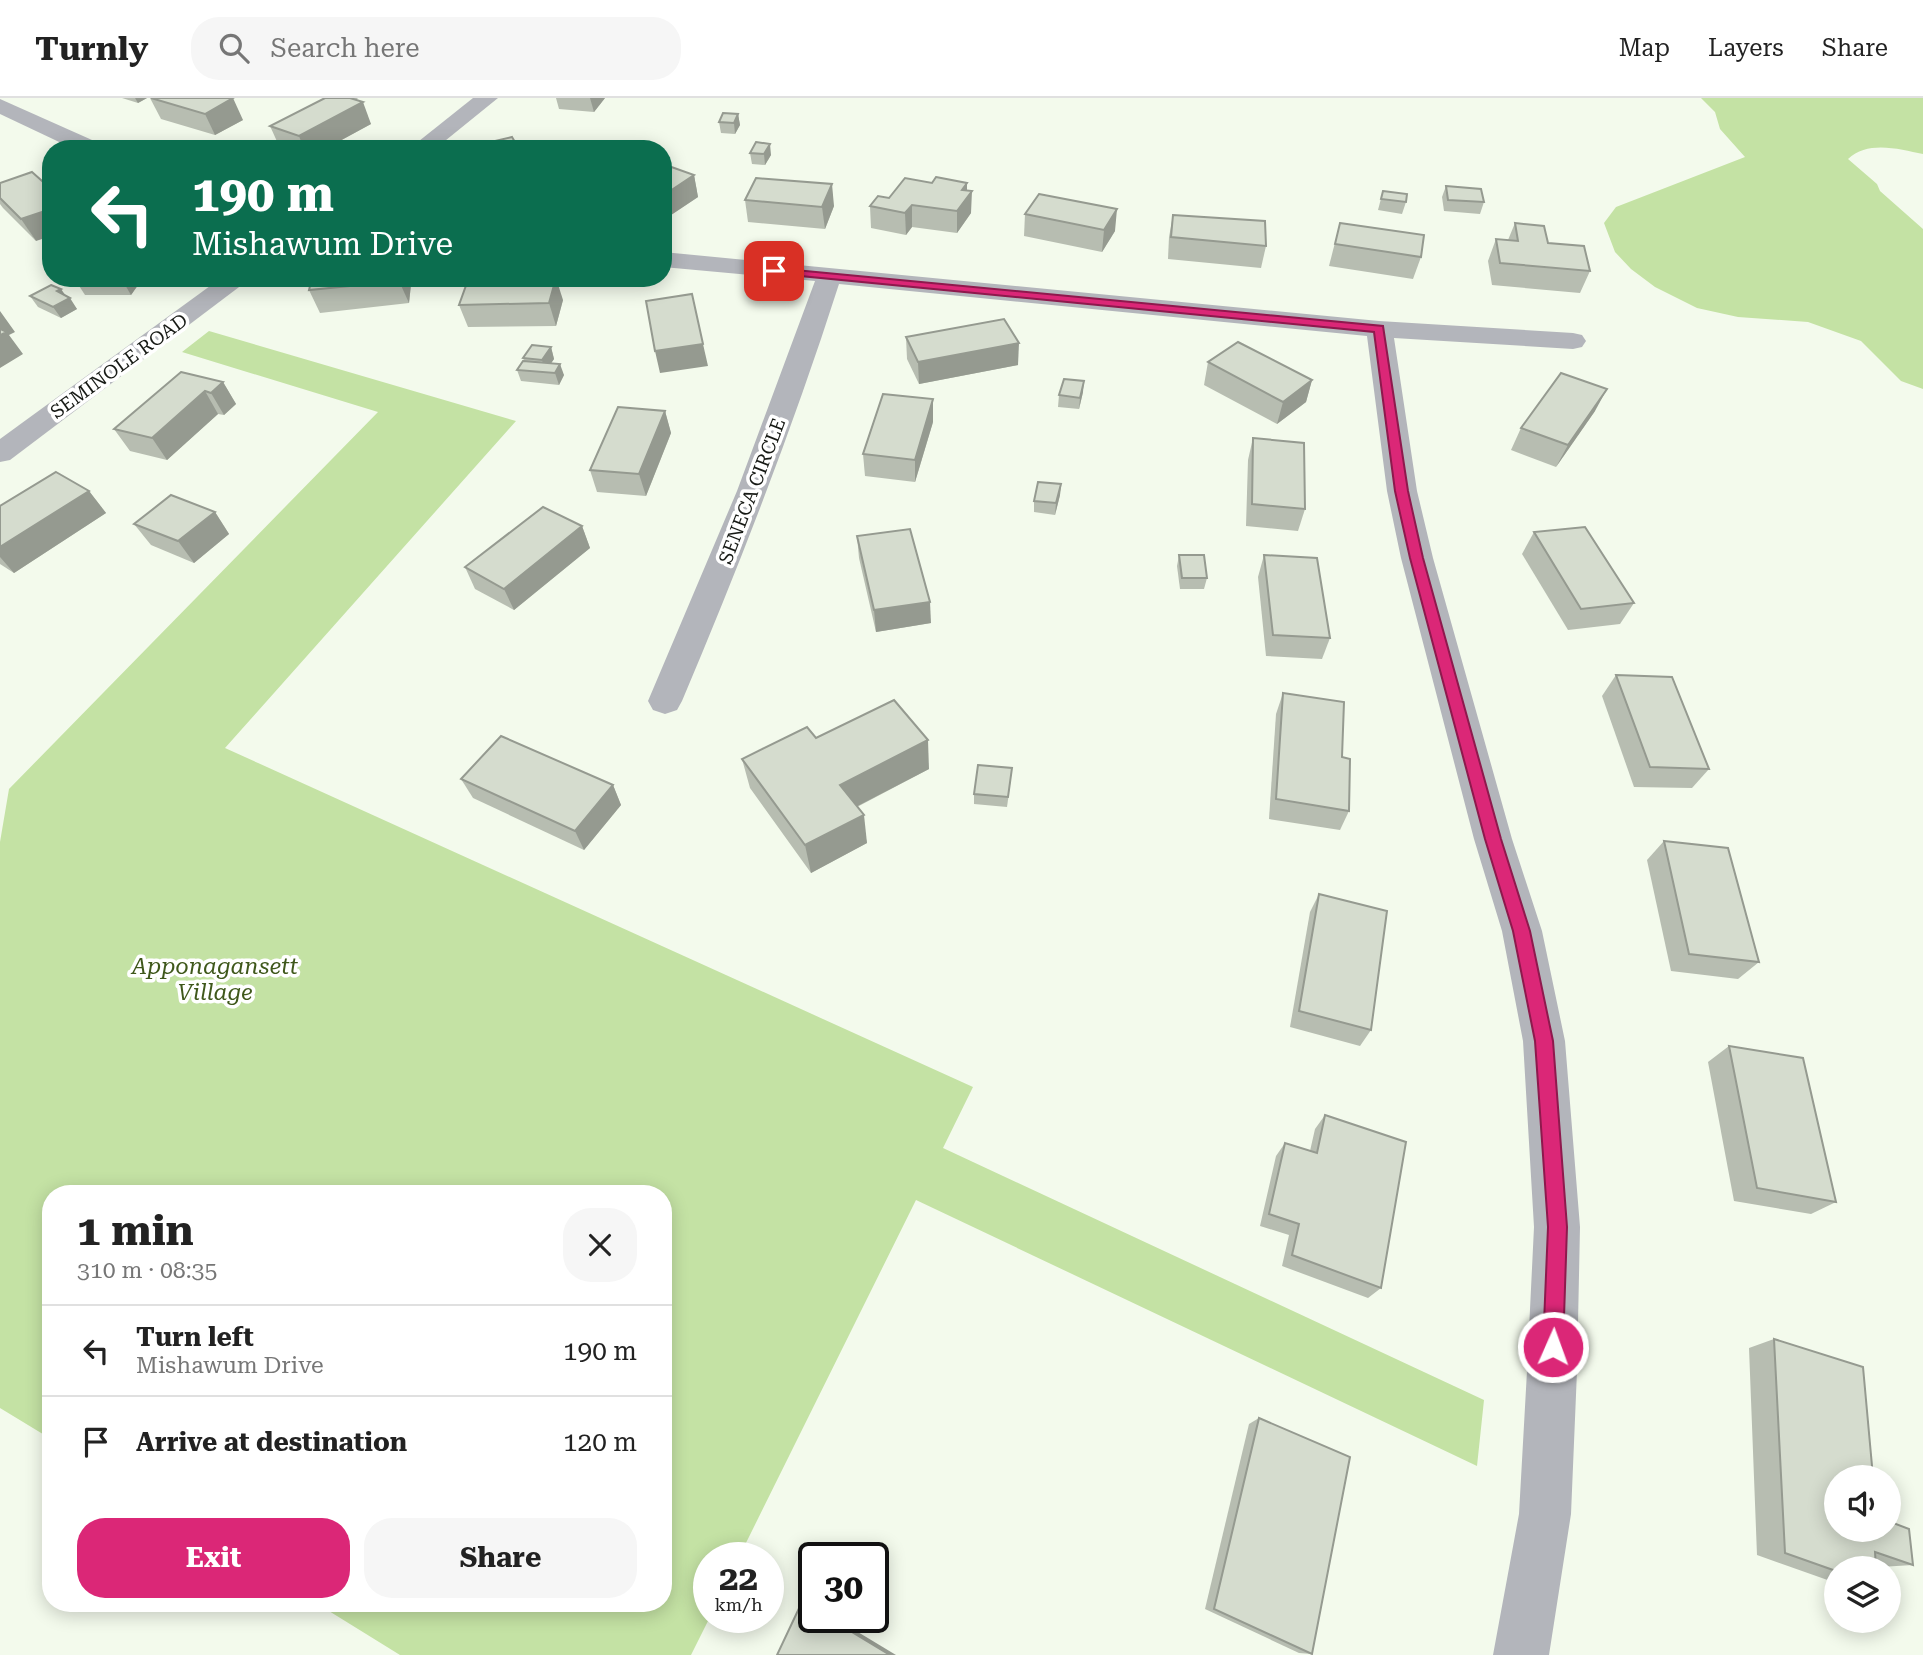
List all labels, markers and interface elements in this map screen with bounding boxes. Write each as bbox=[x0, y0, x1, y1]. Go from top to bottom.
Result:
search box bbox=[191, 17, 681, 80]
text: Turnly bbox=[35, 29, 149, 68]
icon: search bbox=[215, 29, 253, 67]
text: Search here bbox=[271, 33, 419, 63]
text: Map bbox=[1619, 34, 1670, 62]
text: Layers bbox=[1708, 34, 1784, 62]
text: Share bbox=[1822, 34, 1888, 62]
text: 190 m bbox=[192, 166, 334, 223]
icon: left bbox=[77, 168, 168, 259]
text: Mishawum Drive bbox=[192, 225, 453, 263]
pin bbox=[744, 241, 804, 301]
icon: arrive bbox=[755, 252, 793, 290]
street label: SEMINOLE ROAD bbox=[46, 308, 192, 424]
street label: SENECA CIRCLE bbox=[714, 415, 790, 567]
park label: Apponagansett Village bbox=[130, 953, 299, 1006]
text: 1 min bbox=[77, 1206, 194, 1255]
button: close bbox=[563, 1208, 637, 1282]
text: 310 m · 08:35 bbox=[77, 1257, 217, 1284]
position arrow bbox=[1516, 1310, 1590, 1384]
text: Turn left bbox=[136, 1322, 254, 1352]
icon: left bbox=[77, 1332, 115, 1370]
text: 190 m bbox=[563, 1336, 637, 1366]
text: Mishawum Drive bbox=[136, 1352, 324, 1379]
icon: arrive bbox=[77, 1423, 115, 1461]
text: Arrive at destination bbox=[136, 1427, 407, 1457]
text: 120 m bbox=[563, 1427, 637, 1457]
map controls bbox=[1824, 1465, 1901, 1633]
button: sound bbox=[1824, 1465, 1901, 1542]
button: Exit bbox=[77, 1518, 350, 1598]
button: Share bbox=[364, 1518, 637, 1598]
speed limit sign: 30 bbox=[798, 1542, 889, 1633]
button: layers bbox=[1824, 1556, 1901, 1633]
text: 22 bbox=[719, 1558, 758, 1599]
text: km/h bbox=[714, 1594, 763, 1615]

